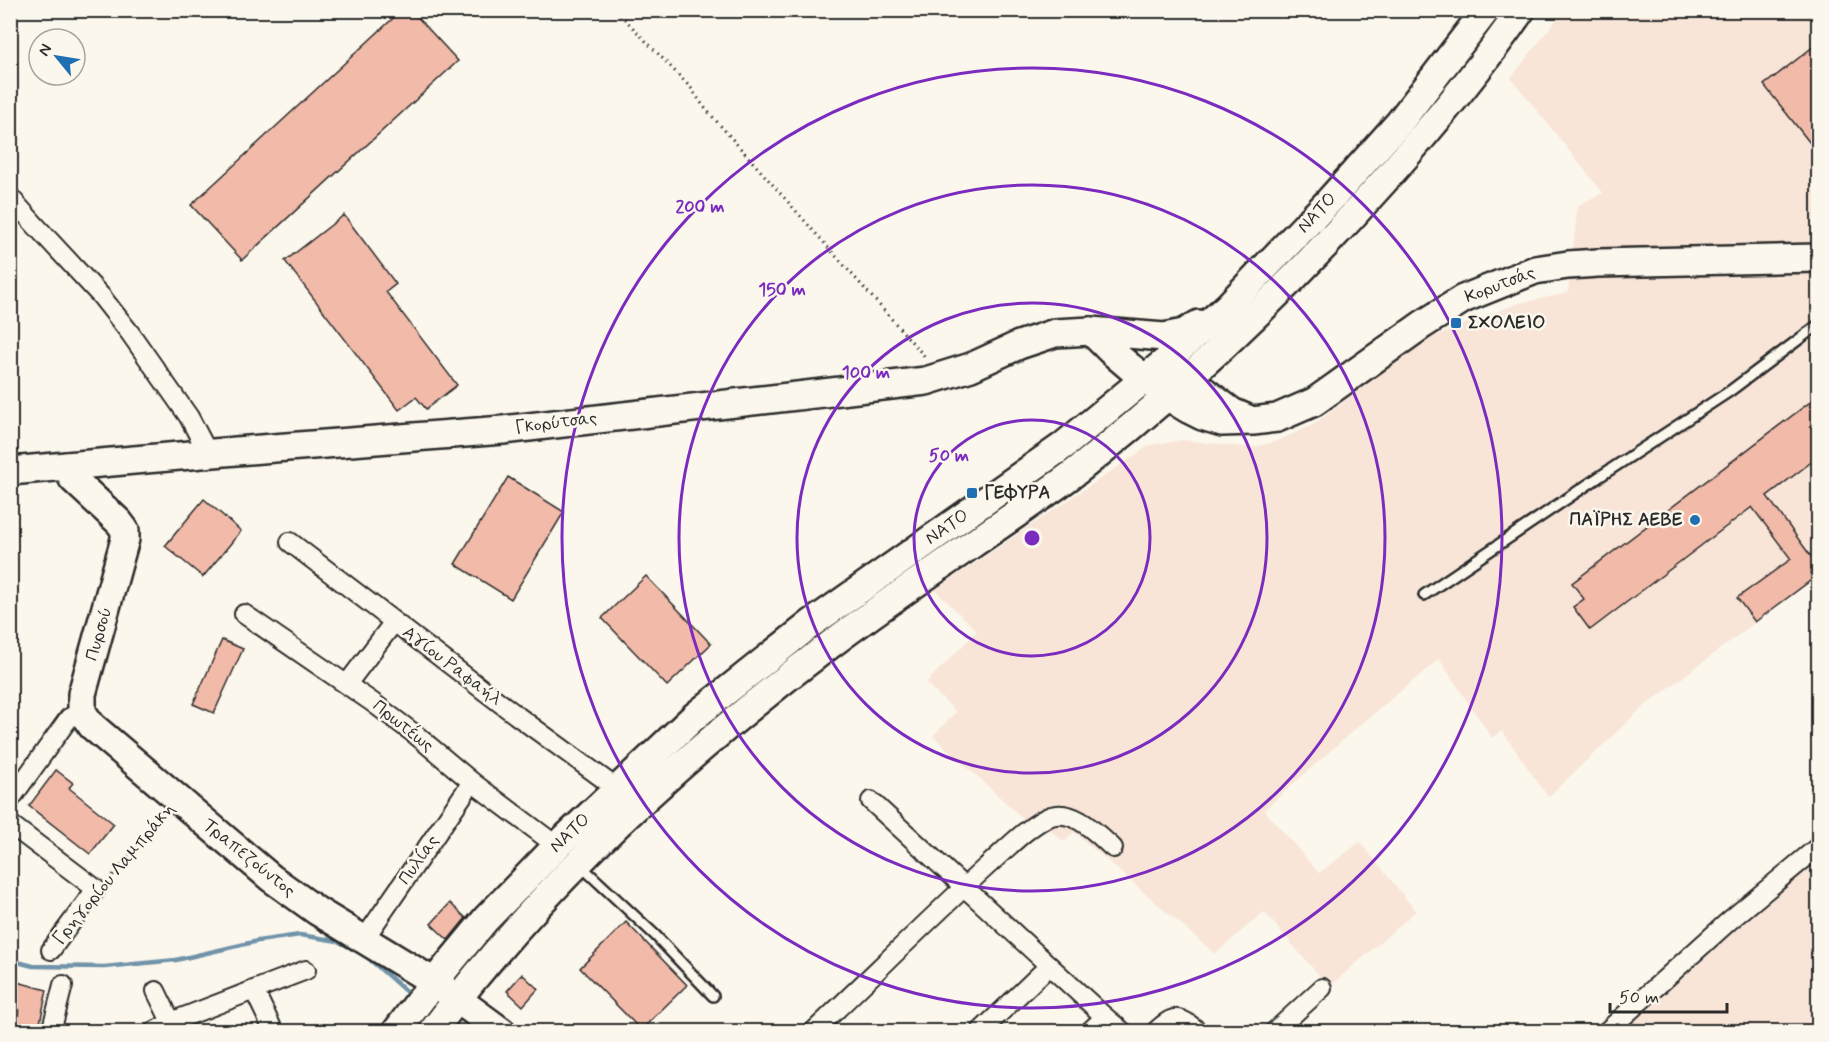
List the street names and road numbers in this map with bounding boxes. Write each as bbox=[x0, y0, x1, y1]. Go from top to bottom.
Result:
street label: ΝΑΤΟ bbox=[1292, 187, 1342, 239]
street label: Κορυτσάς bbox=[1461, 261, 1539, 309]
street label: Γκορύτσας bbox=[514, 406, 598, 440]
street label: ΝΑΤΟ bbox=[921, 504, 973, 550]
street label: Πυρσού bbox=[80, 604, 118, 664]
street label: Αγίου Ραφαήλ bbox=[397, 621, 507, 711]
street label: Πρωτέως bbox=[367, 694, 439, 758]
street label: Γρηγορίου Λαμπράκη bbox=[47, 798, 181, 950]
street label: ΝΑΤΟ bbox=[545, 808, 595, 858]
street label: Τραπεζούντος bbox=[198, 813, 300, 903]
street label: Πυλίας bbox=[393, 830, 445, 890]

